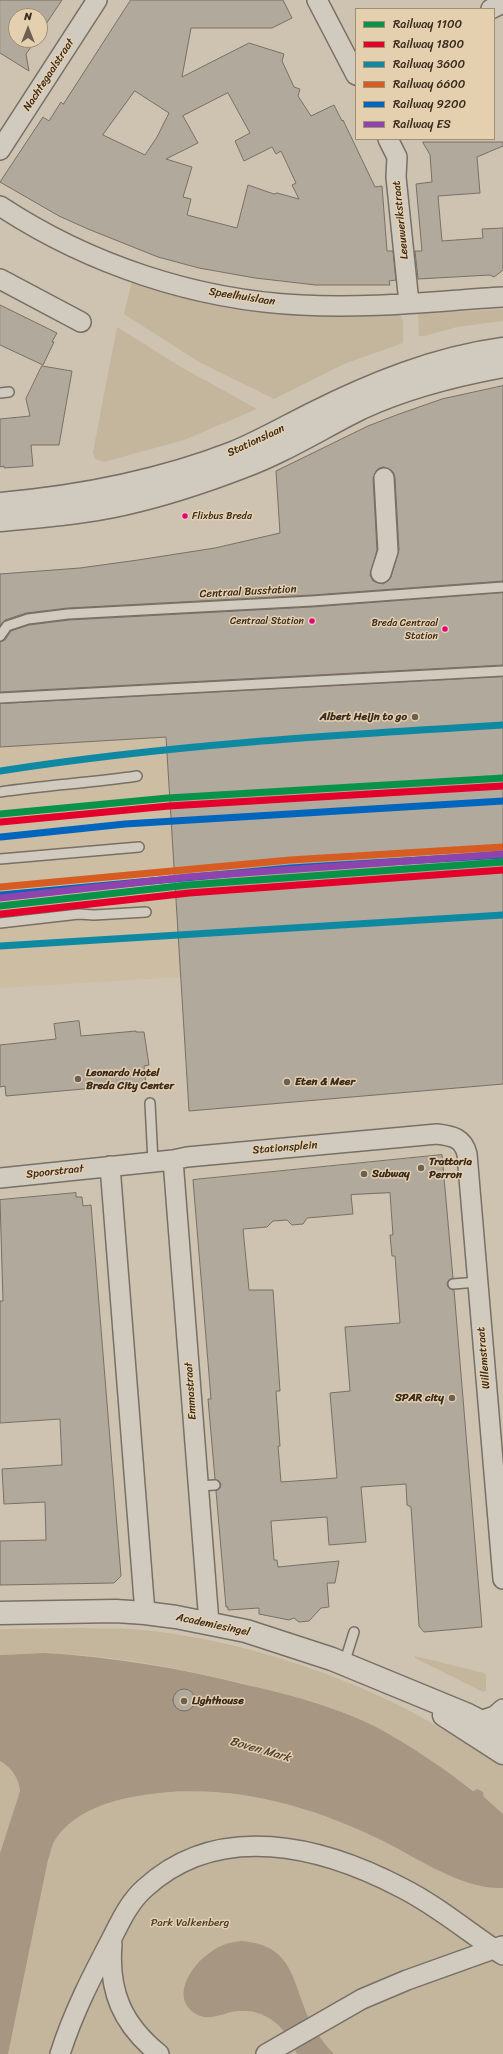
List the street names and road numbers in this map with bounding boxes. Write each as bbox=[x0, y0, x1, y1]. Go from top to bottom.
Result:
street label: Nachtegaalstraat bbox=[21, 36, 77, 114]
street label: Leeuwerikstraat bbox=[390, 180, 412, 260]
street label: Speelhuislaan bbox=[208, 285, 276, 309]
street label: Stationslaan bbox=[225, 422, 287, 460]
street label: Centraal Busstation bbox=[199, 583, 297, 601]
street label: Stationsplein bbox=[252, 1139, 318, 1157]
street label: Spoorstraat bbox=[26, 1162, 84, 1182]
street label: Willemstraat bbox=[475, 1326, 493, 1390]
street label: Emmastraat bbox=[182, 1362, 200, 1420]
street label: Academiesingel bbox=[175, 1611, 251, 1639]

